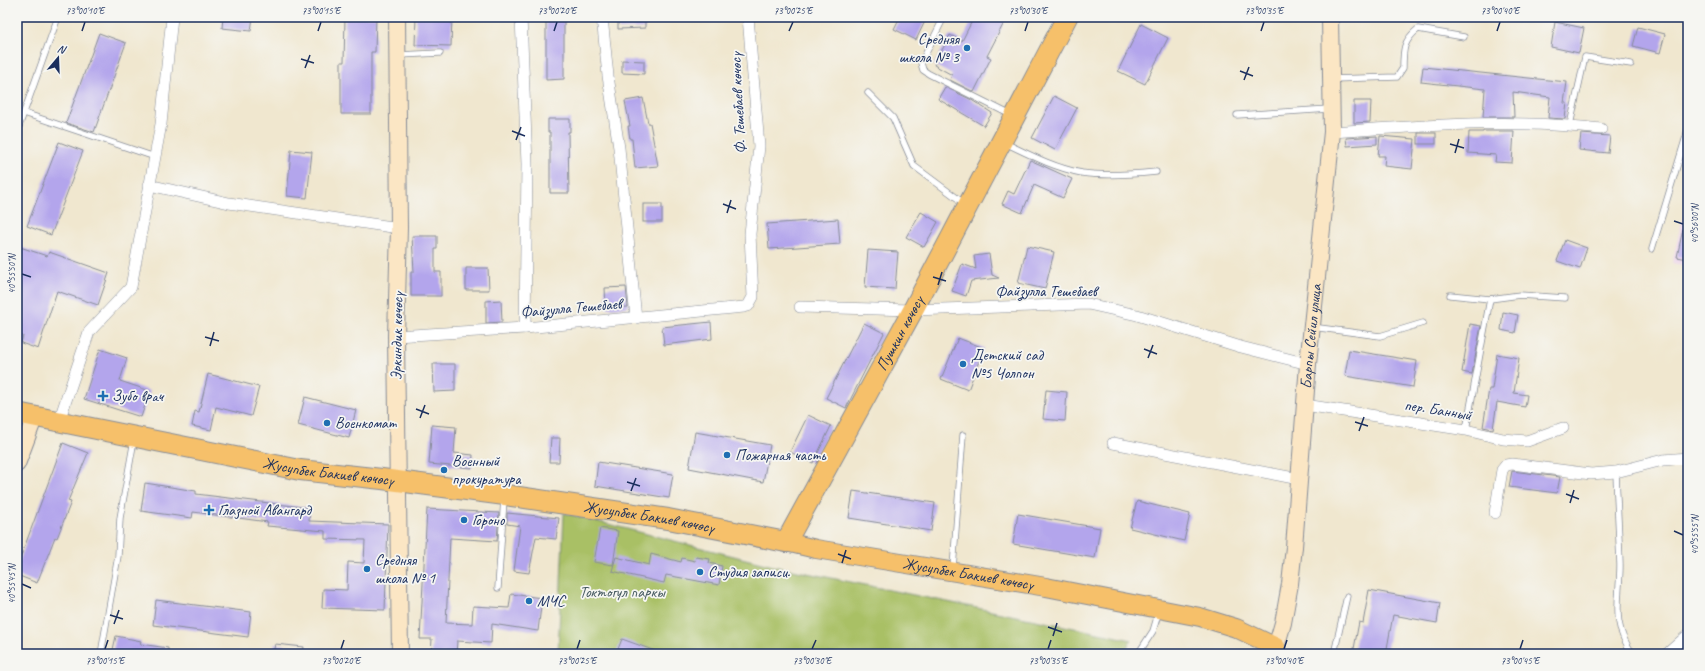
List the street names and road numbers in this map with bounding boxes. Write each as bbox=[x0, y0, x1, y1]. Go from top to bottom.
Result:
street label: Ф. Тешебаев көчөсү bbox=[725, 50, 751, 154]
street label: Файзулла Тешебаев bbox=[995, 281, 1100, 301]
street label: Барпы Сейил улица bbox=[1296, 282, 1326, 390]
street label: Эркиндик көчөсү bbox=[386, 289, 408, 381]
street label: Пушкин көчөсү bbox=[872, 291, 930, 374]
street label: Файзулла Тешебаев bbox=[520, 293, 626, 322]
street label: пер. Банный bbox=[1403, 395, 1474, 425]
street label: Жусупбек Бакиев көчөсү bbox=[261, 453, 397, 491]
street label: Жусупбек Бакиев көчөсү bbox=[582, 497, 718, 538]
street label: Жусупбек Бакиев көчөсү bbox=[901, 553, 1037, 595]

